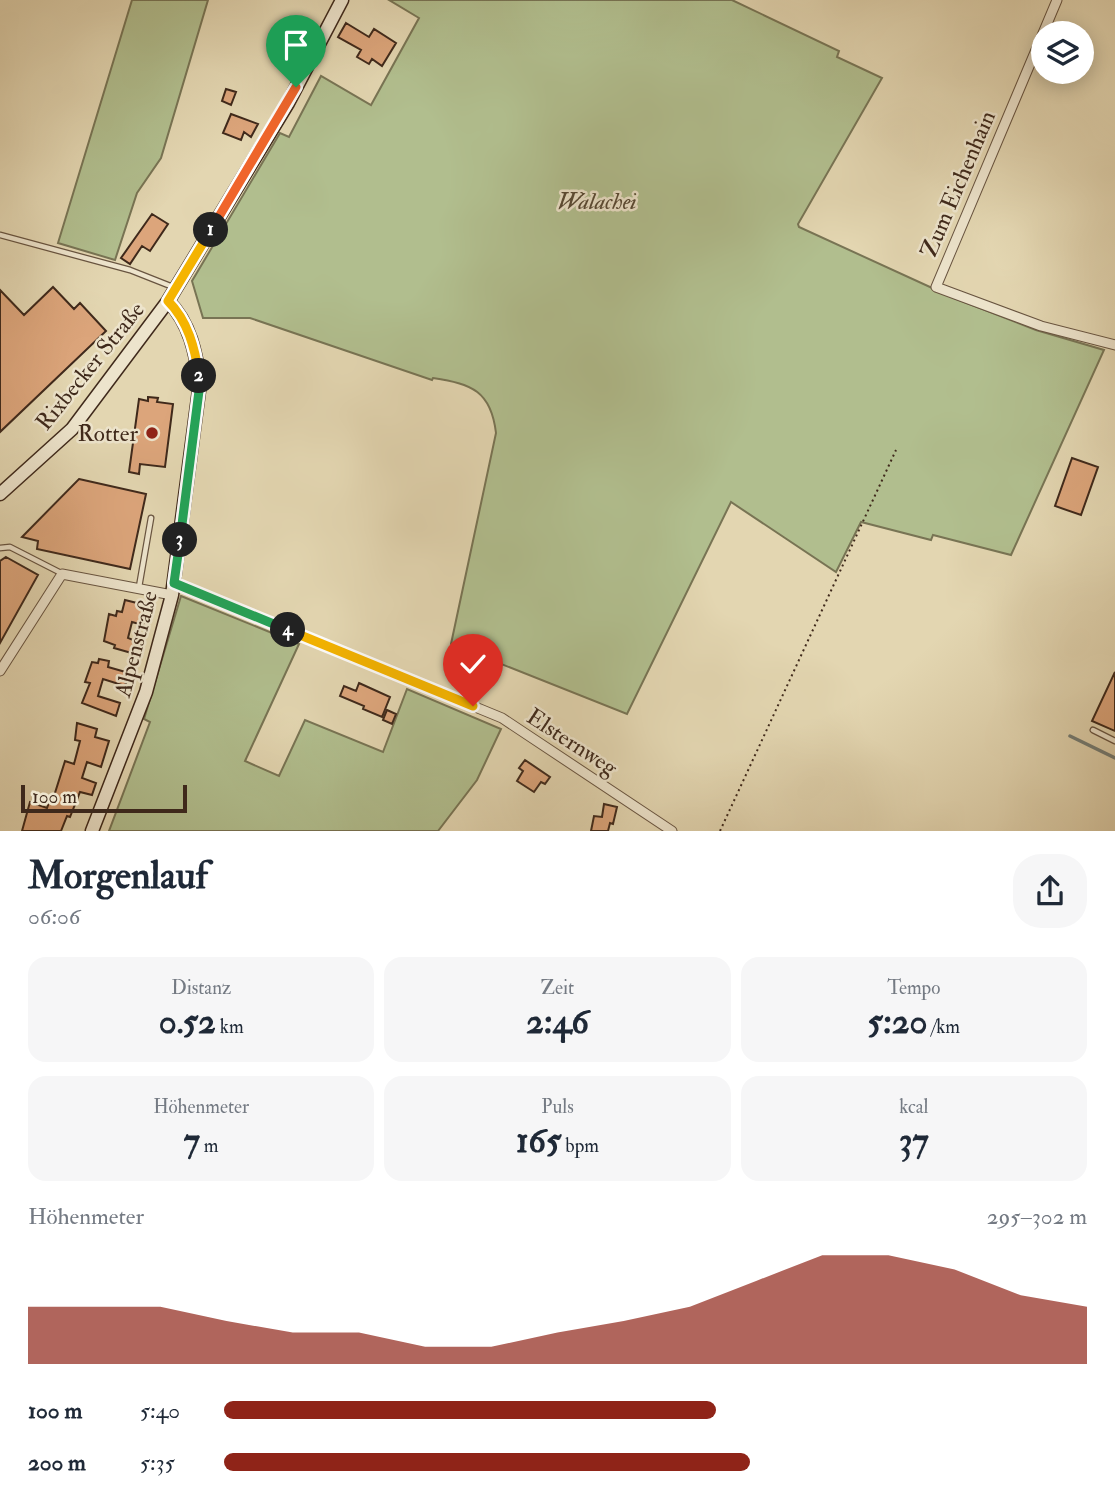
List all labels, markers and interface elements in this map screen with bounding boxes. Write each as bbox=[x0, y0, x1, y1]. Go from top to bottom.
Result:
pin bbox=[266, 15, 326, 87]
map controls bbox=[1031, 21, 1094, 84]
button: layers bbox=[1031, 21, 1094, 84]
icon: arrive bbox=[277, 26, 315, 64]
street label: Zum Eichenhain bbox=[914, 106, 1002, 262]
park label: Walachei bbox=[557, 187, 637, 216]
pin: 1 bbox=[194, 212, 228, 247]
text: 1 bbox=[207, 217, 214, 241]
street label: Rixbecker Straße bbox=[29, 296, 151, 436]
pin: 2 bbox=[182, 358, 216, 394]
text: 2 bbox=[194, 363, 203, 387]
place label: Rotter bbox=[78, 419, 138, 448]
marker: Rotter bbox=[144, 425, 160, 441]
pin: 3 bbox=[162, 522, 198, 558]
text: 3 bbox=[176, 527, 183, 551]
street label: Alpenstraße bbox=[108, 587, 165, 702]
pin: 4 bbox=[270, 612, 306, 648]
text: 4 bbox=[282, 617, 293, 641]
pin bbox=[443, 634, 503, 706]
icon: check bbox=[454, 645, 492, 683]
street label: Elsternweg bbox=[521, 702, 623, 782]
scale bar bbox=[21, 782, 187, 814]
text: 100 m bbox=[32, 785, 77, 809]
text: Morgenlauf bbox=[28, 852, 208, 900]
button: share bbox=[1013, 854, 1087, 928]
text: 06:06 bbox=[28, 902, 80, 931]
text: Distanz bbox=[171, 976, 231, 1000]
text: Zeit bbox=[541, 976, 574, 1000]
text: Tempo bbox=[887, 976, 940, 1000]
text: 0.52 bbox=[159, 1000, 216, 1044]
text: 2:46 bbox=[526, 1000, 589, 1044]
text: 5:20 bbox=[868, 1000, 927, 1044]
text: km bbox=[216, 1015, 244, 1039]
text: /km bbox=[927, 1015, 960, 1039]
text: Höhenmeter bbox=[153, 1095, 249, 1119]
text: Puls bbox=[541, 1095, 574, 1119]
text: kcal bbox=[899, 1095, 928, 1119]
text: 7 bbox=[184, 1119, 200, 1163]
text: 165 bbox=[516, 1119, 561, 1163]
text: 37 bbox=[899, 1119, 929, 1163]
text: m bbox=[200, 1134, 219, 1158]
text: bpm bbox=[561, 1134, 599, 1158]
text: Höhenmeter bbox=[28, 1202, 144, 1231]
text: 295–302 m bbox=[987, 1202, 1087, 1231]
text: 100 m bbox=[28, 1396, 82, 1425]
text: 5:40 bbox=[140, 1396, 180, 1425]
text: 200 m bbox=[28, 1448, 86, 1477]
text: 5:35 bbox=[140, 1448, 175, 1477]

